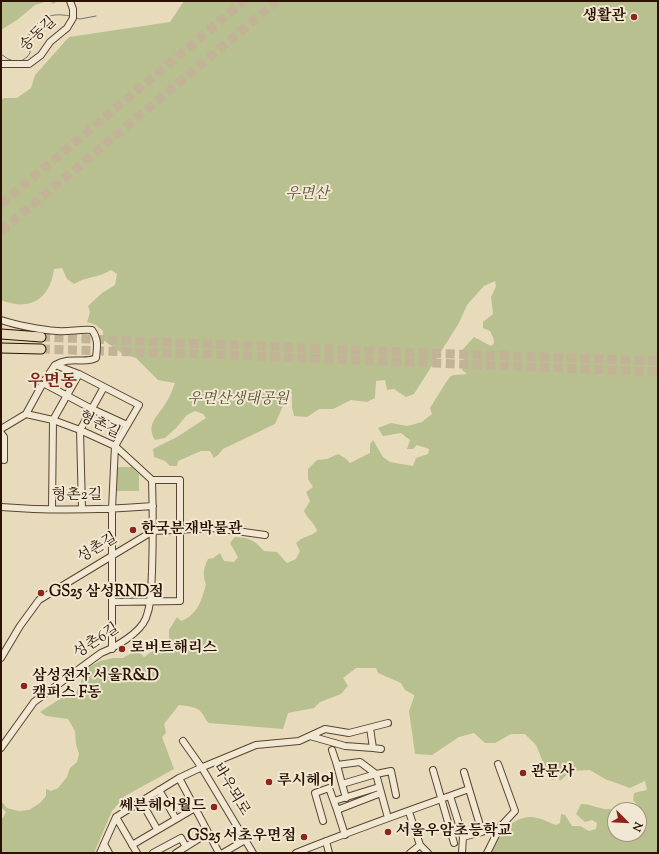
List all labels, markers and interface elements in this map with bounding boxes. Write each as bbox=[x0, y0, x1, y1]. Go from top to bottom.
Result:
place label: 생활관 bbox=[583, 8, 626, 26]
marker: 생활관 bbox=[629, 12, 639, 22]
street label: 송동길 bbox=[17, 14, 61, 56]
park label: 우면산 bbox=[285, 186, 329, 204]
district label: 우면동 bbox=[27, 373, 77, 393]
park label: 우면산생태공원 bbox=[187, 391, 289, 409]
street label: 형촌길 bbox=[76, 408, 122, 444]
street label: 형촌2길 bbox=[52, 487, 102, 505]
place label: 한국분재박물관 bbox=[141, 521, 242, 539]
marker: 한국분재박물관 bbox=[128, 525, 138, 535]
street label: 성촌길 bbox=[75, 530, 121, 568]
place label: GS25 삼성RND점 bbox=[49, 584, 163, 602]
marker: GS25 삼성RND점 bbox=[36, 588, 46, 598]
street label: 성촌6길 bbox=[71, 621, 123, 663]
place label: 로버트해리스 bbox=[130, 640, 217, 658]
marker: 로버트해리스 bbox=[117, 644, 127, 654]
place label: 삼성전자 서울R&D 캠퍼스 F동 bbox=[32, 668, 159, 703]
marker: 삼성전자 서울R&D 캠퍼스 F동 bbox=[19, 681, 29, 691]
street label: 바우뫼로 bbox=[207, 761, 253, 819]
place label: 관문사 bbox=[531, 764, 574, 782]
marker: 관문사 bbox=[518, 768, 528, 778]
place label: 루시헤어 bbox=[277, 773, 335, 791]
marker: 루시헤어 bbox=[264, 777, 274, 787]
place label: 쎄븐헤어월드 bbox=[119, 798, 206, 816]
marker: 쎄븐헤어월드 bbox=[209, 802, 219, 812]
north arrow bbox=[607, 802, 647, 842]
text: N bbox=[628, 819, 646, 834]
place label: 서울우암초등학교 bbox=[396, 823, 512, 841]
marker: 서울우암초등학교 bbox=[383, 827, 393, 837]
place label: GS25 서초우면점 bbox=[187, 828, 296, 846]
marker: GS25 서초우면점 bbox=[299, 832, 309, 842]

